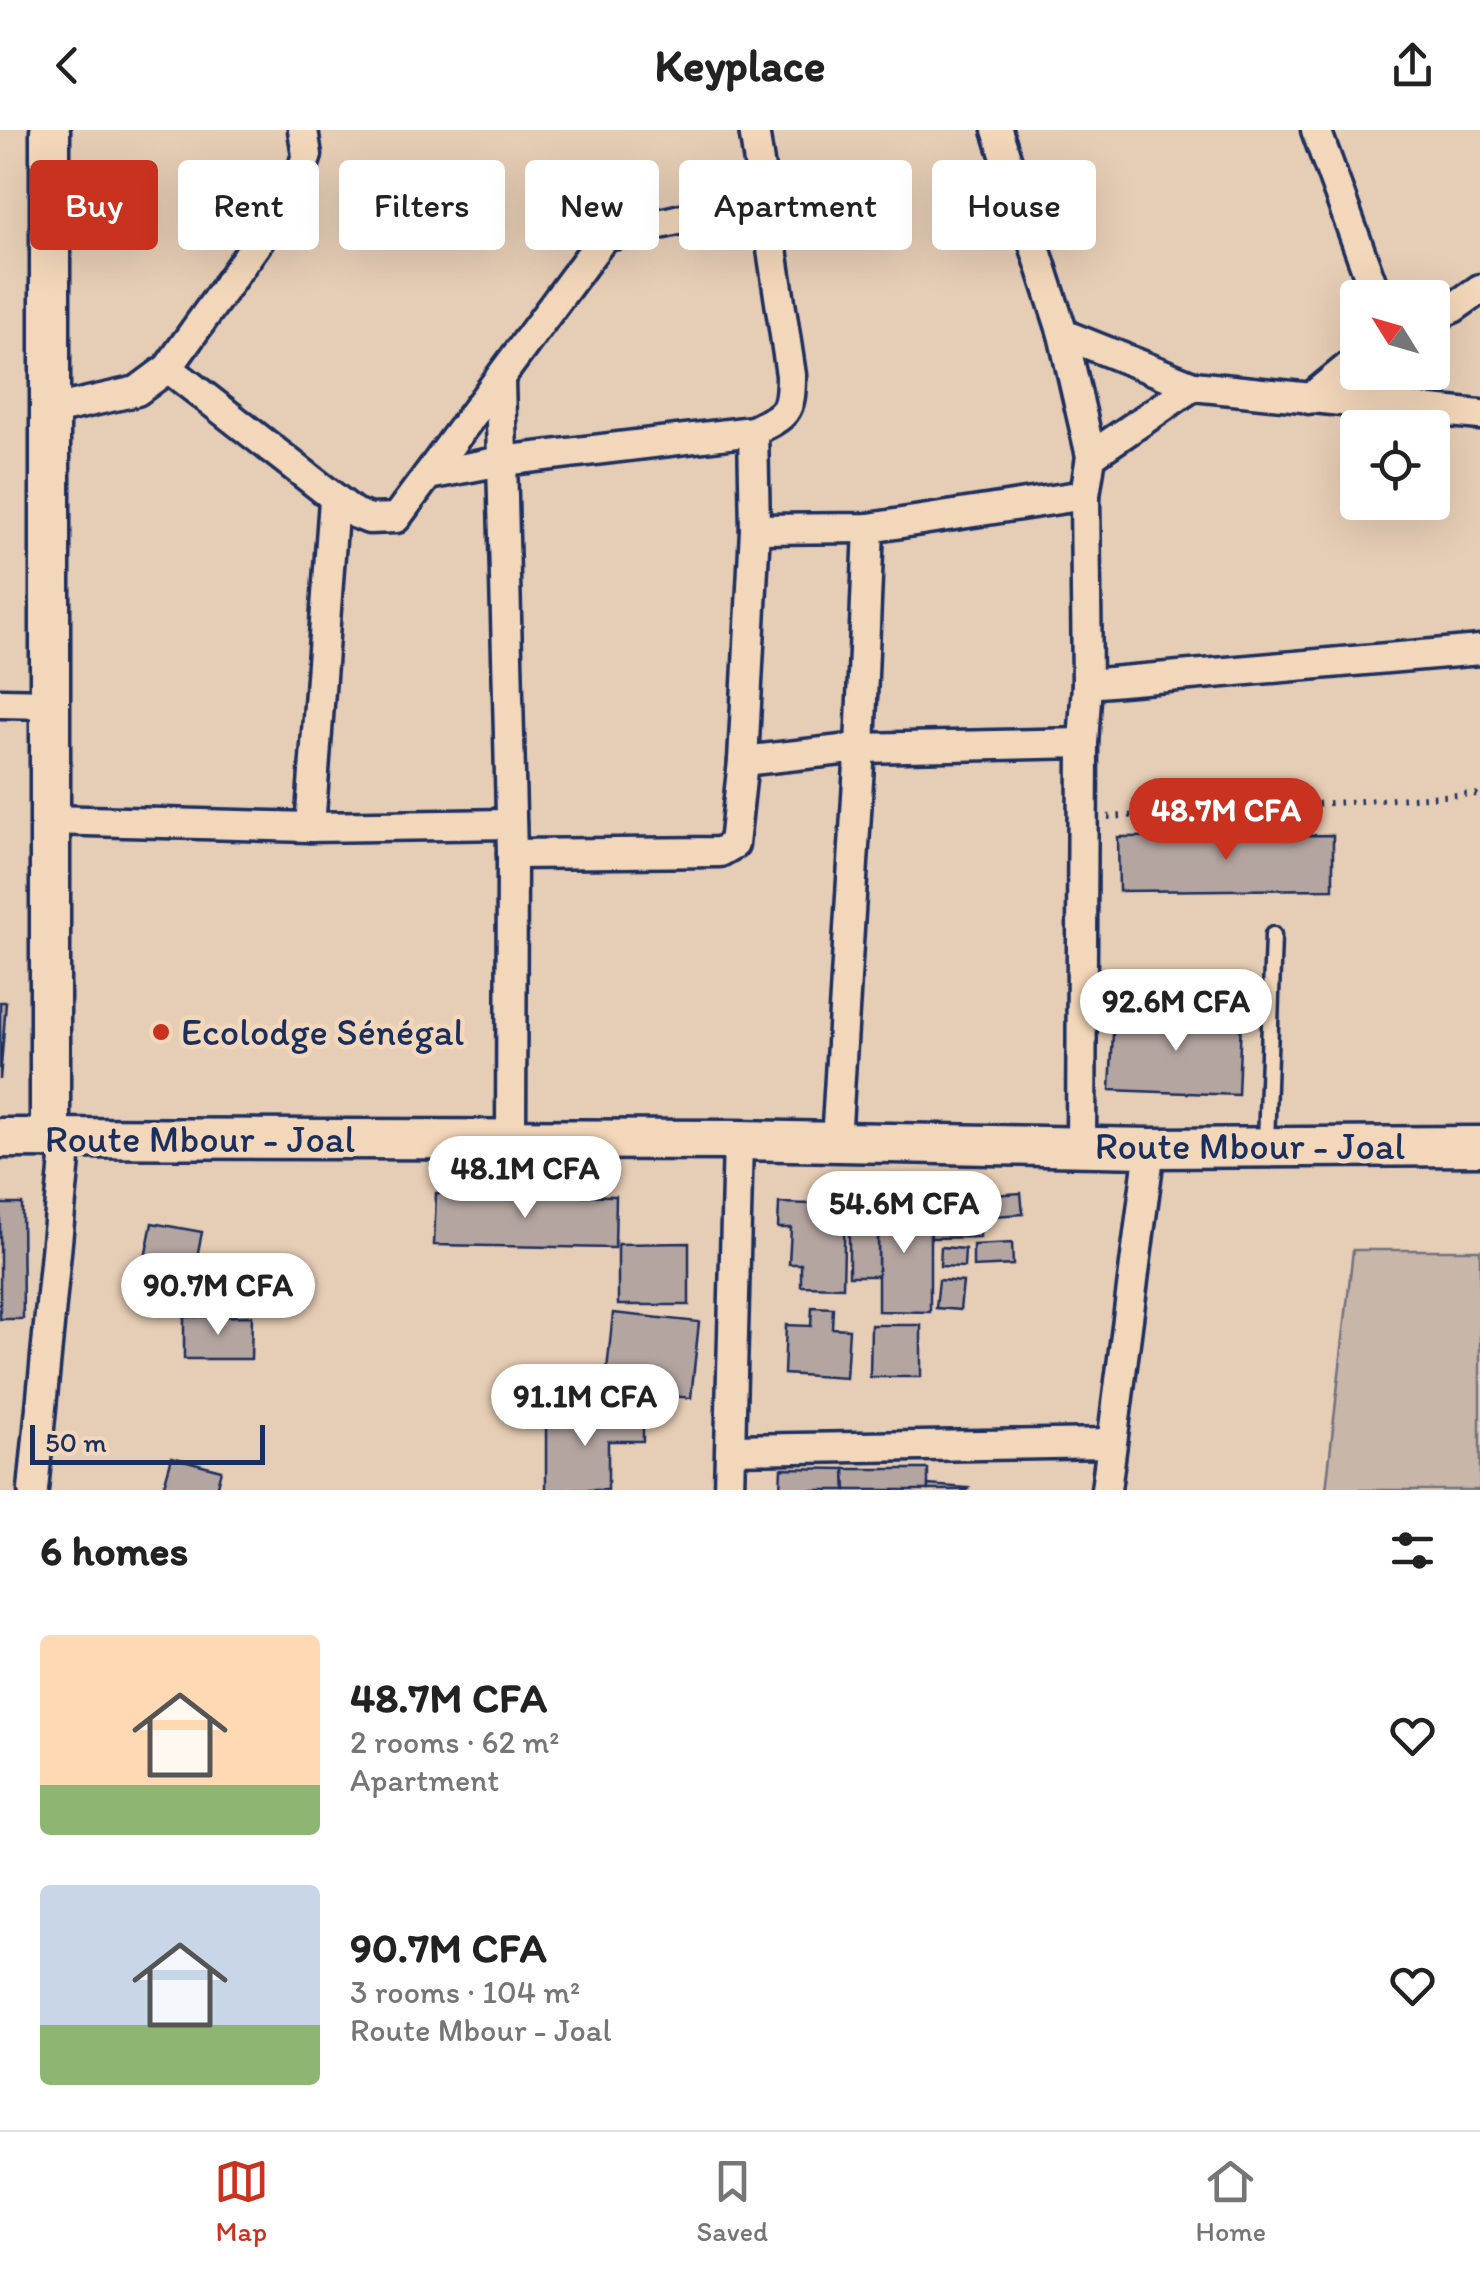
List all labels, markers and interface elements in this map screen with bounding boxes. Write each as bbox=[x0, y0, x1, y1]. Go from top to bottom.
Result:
icon: back bbox=[40, 38, 95, 93]
text: Keyplace bbox=[655, 38, 825, 92]
icon: share bbox=[1385, 38, 1440, 93]
chip: Buy bbox=[30, 160, 158, 250]
chip: Rent bbox=[178, 160, 319, 250]
chip: Filters bbox=[339, 160, 505, 250]
chip: New bbox=[525, 160, 659, 250]
chip: Apartment bbox=[679, 160, 912, 250]
chip: House bbox=[932, 160, 1096, 250]
north arrow bbox=[1340, 280, 1450, 390]
map controls bbox=[1340, 280, 1450, 520]
button: locate bbox=[1340, 410, 1450, 520]
pin: 48.7M CFA bbox=[1112, 778, 1340, 863]
text: 48.7M CFA bbox=[1151, 791, 1301, 829]
pin: 92.6M CFA bbox=[1062, 969, 1290, 1054]
text: 92.6M CFA bbox=[1102, 982, 1250, 1020]
place label: Ecolodge Sénégal bbox=[181, 1009, 464, 1055]
marker: Ecolodge Sénégal bbox=[150, 1021, 172, 1043]
street label: Route Mbour - Joal bbox=[45, 1116, 356, 1162]
street label: Route Mbour - Joal bbox=[1095, 1123, 1406, 1169]
pin: 48.1M CFA bbox=[411, 1136, 639, 1221]
text: 48.1M CFA bbox=[450, 1149, 600, 1187]
pin: 54.6M CFA bbox=[790, 1171, 1018, 1256]
text: 54.6M CFA bbox=[829, 1184, 979, 1222]
pin: 90.7M CFA bbox=[104, 1253, 332, 1338]
text: 90.7M CFA bbox=[143, 1266, 293, 1304]
pin: 91.1M CFA bbox=[471, 1364, 699, 1449]
text: 91.1M CFA bbox=[513, 1377, 657, 1415]
scale bar bbox=[30, 1420, 265, 1464]
text: 50 m bbox=[45, 1425, 107, 1459]
icon: filters bbox=[1385, 1523, 1440, 1578]
text: 6 homes bbox=[40, 1525, 188, 1576]
text: 48.7M CFA bbox=[350, 1672, 547, 1723]
icon: home bbox=[120, 1675, 240, 1795]
icon: heart bbox=[1385, 1708, 1440, 1763]
text: 2 rooms · 62 m² bbox=[350, 1723, 559, 1761]
text: Apartment bbox=[350, 1761, 499, 1799]
text: 90.7M CFA bbox=[350, 1922, 547, 1973]
icon: home bbox=[120, 1925, 240, 2045]
icon: heart bbox=[1385, 1958, 1440, 2013]
text: 3 rooms · 104 m² bbox=[350, 1973, 580, 2011]
text: Route Mbour - Joal bbox=[350, 2011, 612, 2049]
tab: Map bbox=[214, 2154, 269, 2248]
tab: Saved bbox=[696, 2154, 768, 2248]
tab: Home bbox=[1196, 2154, 1266, 2248]

